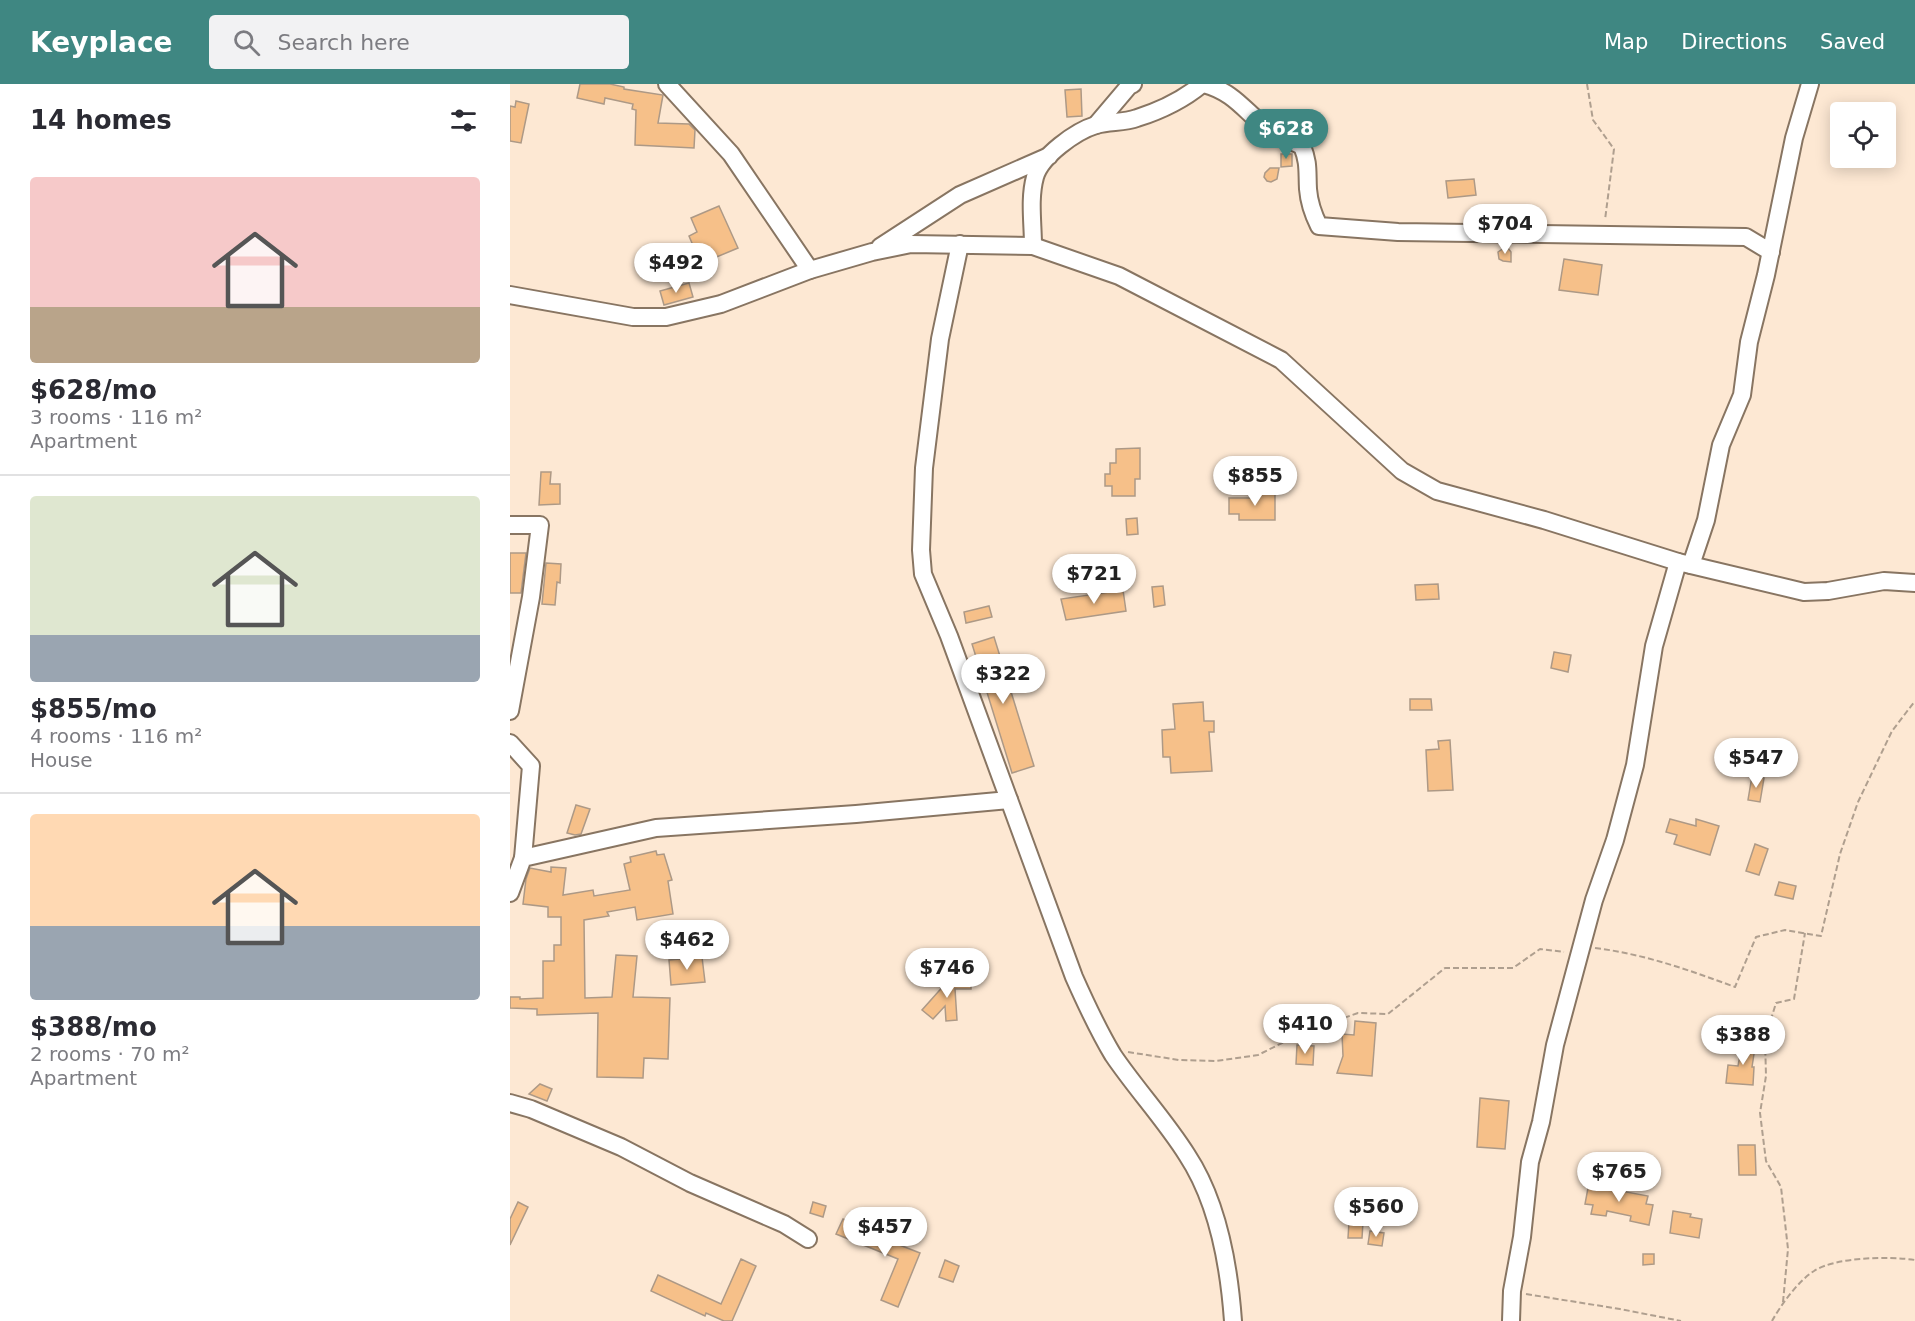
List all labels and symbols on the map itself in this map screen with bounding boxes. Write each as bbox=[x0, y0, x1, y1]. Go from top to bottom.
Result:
pin: $628 bbox=[1250, 109, 1322, 160]
pin: $704 bbox=[1469, 204, 1541, 255]
pin: $492 bbox=[640, 243, 712, 294]
pin: $855 bbox=[1219, 456, 1291, 507]
pin: $721 bbox=[1058, 554, 1130, 605]
pin: $322 bbox=[967, 654, 1039, 705]
pin: $547 bbox=[1720, 738, 1792, 789]
pin: $462 bbox=[651, 920, 723, 971]
pin: $746 bbox=[911, 948, 983, 999]
pin: $410 bbox=[1269, 1004, 1341, 1055]
pin: $388 bbox=[1707, 1015, 1779, 1066]
pin: $765 bbox=[1583, 1152, 1655, 1203]
pin: $560 bbox=[1340, 1187, 1412, 1238]
pin: $457 bbox=[849, 1207, 921, 1258]

